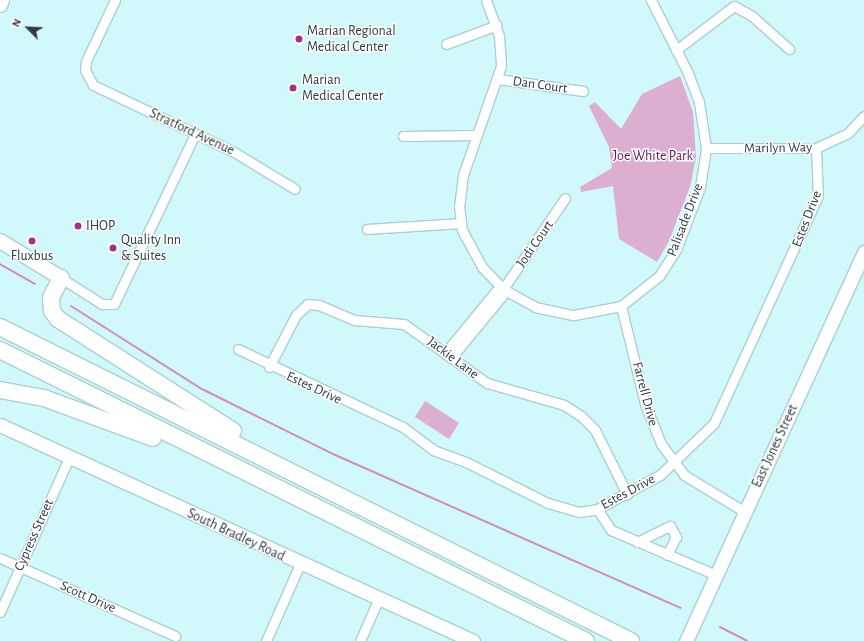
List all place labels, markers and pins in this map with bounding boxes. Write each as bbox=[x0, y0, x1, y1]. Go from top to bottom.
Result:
place label: Marian Regional Medical Center bbox=[307, 23, 396, 56]
marker: Marian Regional Medical Center bbox=[294, 34, 304, 44]
place label: Marian Medical Center bbox=[302, 72, 383, 104]
marker: Marian Medical Center bbox=[287, 82, 299, 94]
place label: IHOP bbox=[86, 218, 115, 234]
marker: IHOP bbox=[73, 221, 83, 231]
place label: Quality Inn & Suites bbox=[121, 232, 181, 264]
marker: Fluxbus bbox=[27, 236, 37, 246]
marker: Quality Inn & Suites bbox=[108, 243, 118, 253]
place label: Fluxbus bbox=[11, 248, 53, 264]

